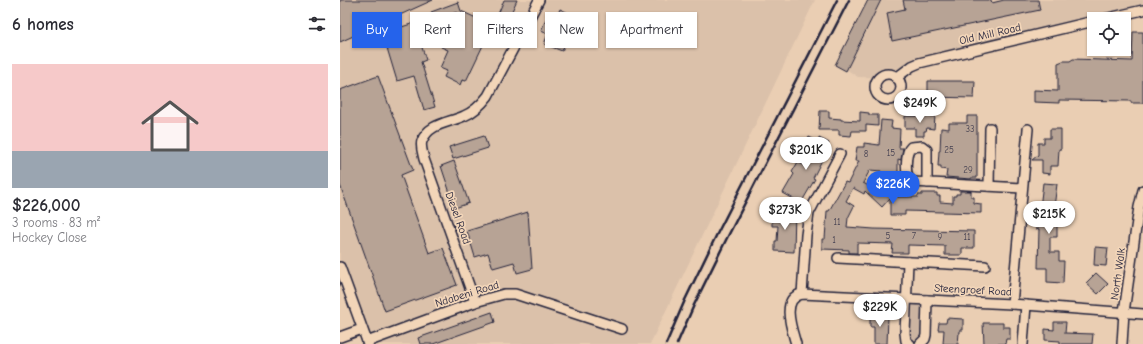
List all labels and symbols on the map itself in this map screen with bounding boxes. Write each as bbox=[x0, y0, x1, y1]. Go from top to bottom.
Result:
street label: Old Mill Road bbox=[958, 21, 1022, 47]
pin: $249K bbox=[892, 90, 948, 124]
house number: 33 bbox=[965, 124, 975, 134]
pin: $201K bbox=[778, 137, 834, 171]
house number: 25 bbox=[944, 145, 954, 155]
house number: 15 bbox=[887, 148, 895, 158]
house number: 8 bbox=[864, 149, 869, 159]
house number: 29 bbox=[963, 165, 973, 175]
pin: $226K bbox=[865, 171, 921, 205]
street label: Diesel Road bbox=[443, 190, 474, 246]
pin: $273K bbox=[757, 197, 813, 231]
pin: $215K bbox=[1021, 201, 1077, 235]
house number: 11 bbox=[833, 217, 841, 227]
house number: 5 bbox=[886, 231, 891, 241]
house number: 7 bbox=[912, 231, 917, 241]
house number: 9 bbox=[938, 232, 943, 242]
house number: 11 bbox=[963, 232, 971, 242]
house number: 1 bbox=[832, 235, 836, 245]
street label: North Walk bbox=[1108, 247, 1128, 301]
street label: Ndabeni Road bbox=[433, 278, 501, 310]
street label: Steengroef Road bbox=[934, 281, 1012, 299]
pin: $229K bbox=[852, 294, 908, 328]

